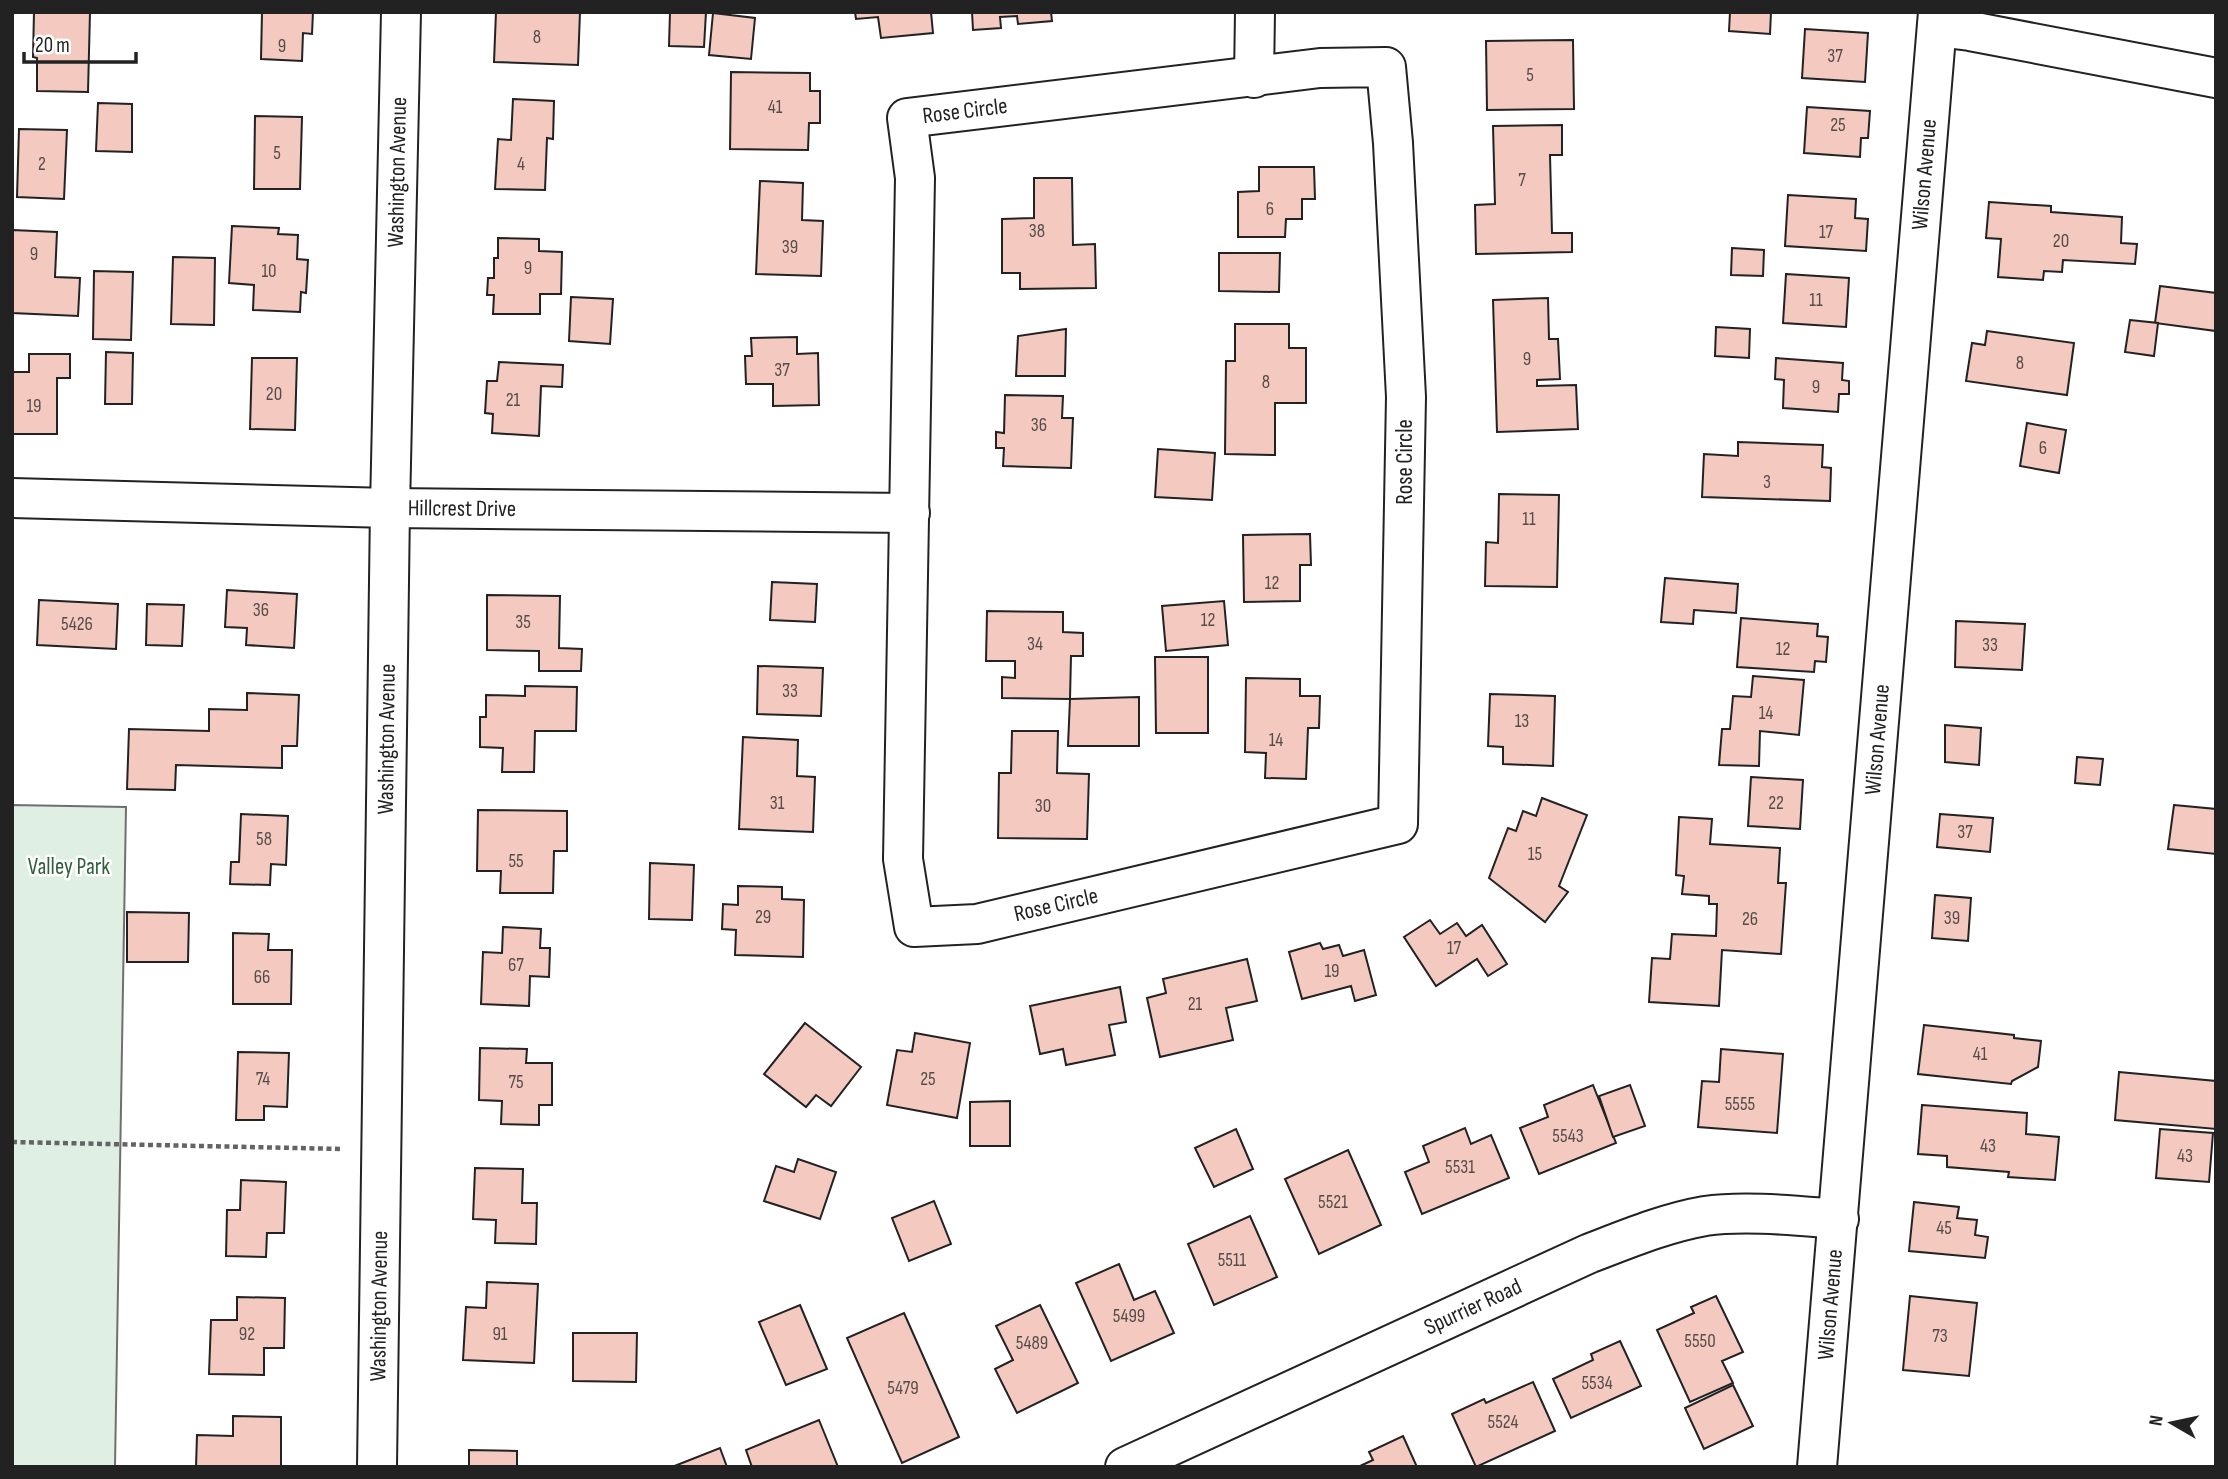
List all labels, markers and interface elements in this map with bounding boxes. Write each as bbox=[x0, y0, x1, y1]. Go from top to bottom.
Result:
scale bar bbox=[24, 21, 136, 65]
house number: 8 bbox=[533, 26, 541, 49]
text: 20 m bbox=[35, 33, 70, 58]
house number: 9 bbox=[278, 35, 286, 58]
house number: 37 bbox=[1827, 45, 1843, 68]
house number: 5 bbox=[1526, 64, 1534, 87]
street label: Rose Circle bbox=[921, 92, 1009, 130]
street label: Washington Avenue bbox=[382, 96, 413, 248]
house number: 41 bbox=[768, 96, 783, 119]
house number: 25 bbox=[1830, 114, 1846, 137]
street label: Wilson Avenue bbox=[1906, 118, 1943, 231]
house number: 5 bbox=[273, 142, 281, 165]
house number: 2 bbox=[38, 153, 46, 176]
house number: 4 bbox=[517, 153, 525, 176]
house number: 7 bbox=[1518, 169, 1526, 192]
house number: 6 bbox=[1266, 198, 1274, 221]
house number: 38 bbox=[1029, 220, 1045, 243]
house number: 17 bbox=[1819, 221, 1834, 244]
house number: 20 bbox=[2053, 230, 2069, 253]
house number: 39 bbox=[782, 236, 798, 259]
house number: 9 bbox=[30, 243, 38, 266]
house number: 9 bbox=[524, 257, 532, 280]
house number: 10 bbox=[261, 260, 277, 283]
house number: 11 bbox=[1809, 289, 1823, 312]
house number: 9 bbox=[1523, 348, 1531, 371]
house number: 8 bbox=[2016, 352, 2024, 375]
house number: 37 bbox=[774, 359, 790, 382]
house number: 8 bbox=[1262, 371, 1270, 394]
house number: 9 bbox=[1812, 376, 1820, 399]
house number: 20 bbox=[266, 383, 282, 406]
house number: 21 bbox=[506, 389, 521, 412]
house number: 19 bbox=[26, 395, 42, 418]
house number: 36 bbox=[1031, 414, 1047, 437]
street label: Rose Circle bbox=[1391, 419, 1419, 505]
house number: 6 bbox=[2039, 437, 2047, 460]
house number: 3 bbox=[1763, 471, 1771, 494]
street label: Hillcrest Drive bbox=[408, 494, 516, 523]
house number: 11 bbox=[1522, 508, 1536, 531]
house number: 12 bbox=[1265, 572, 1279, 595]
house number: 36 bbox=[253, 599, 269, 622]
house number: 12 bbox=[1201, 609, 1215, 632]
house number: 35 bbox=[515, 611, 531, 634]
house number: 5426 bbox=[61, 613, 93, 636]
house number: 34 bbox=[1027, 633, 1043, 656]
house number: 33 bbox=[1982, 634, 1998, 657]
house number: 12 bbox=[1776, 638, 1790, 661]
street label: Washington Avenue bbox=[372, 663, 402, 815]
house number: 33 bbox=[782, 680, 798, 703]
street label: Wilson Avenue bbox=[1859, 683, 1896, 796]
house number: 14 bbox=[1759, 702, 1773, 725]
house number: 13 bbox=[1515, 710, 1529, 733]
house number: 14 bbox=[1269, 729, 1283, 752]
house number: 31 bbox=[770, 792, 785, 815]
house number: 22 bbox=[1768, 792, 1784, 815]
house number: 30 bbox=[1035, 795, 1051, 818]
house number: 37 bbox=[1957, 821, 1973, 844]
house number: 58 bbox=[256, 828, 272, 851]
house number: 15 bbox=[1528, 843, 1542, 866]
house number: 55 bbox=[508, 850, 524, 873]
park label: Valley Park bbox=[28, 853, 110, 881]
street label: Rose Circle bbox=[1011, 882, 1101, 928]
house number: 29 bbox=[755, 906, 771, 929]
house number: 39 bbox=[1944, 907, 1960, 930]
house number: 26 bbox=[1742, 908, 1758, 931]
house number: 17 bbox=[1447, 937, 1462, 960]
house number: 67 bbox=[508, 954, 524, 977]
house number: 19 bbox=[1324, 960, 1340, 983]
house number: 66 bbox=[254, 966, 270, 989]
house number: 21 bbox=[1188, 993, 1203, 1016]
house number: 41 bbox=[1973, 1043, 1988, 1066]
house number: 74 bbox=[256, 1068, 270, 1091]
house number: 25 bbox=[920, 1068, 936, 1091]
house number: 75 bbox=[508, 1071, 524, 1094]
house number: 5555 bbox=[1725, 1093, 1755, 1116]
house number: 5543 bbox=[1552, 1125, 1584, 1148]
house number: 43 bbox=[1980, 1135, 1996, 1158]
house number: 43 bbox=[2177, 1145, 2193, 1168]
house number: 5531 bbox=[1445, 1156, 1475, 1179]
house number: 5521 bbox=[1318, 1191, 1348, 1214]
house number: 45 bbox=[1936, 1217, 1952, 1240]
street label: Washington Avenue bbox=[364, 1230, 394, 1382]
street label: Wilson Avenue bbox=[1812, 1248, 1849, 1361]
house number: 5511 bbox=[1218, 1249, 1247, 1272]
street label: Spurrier Road bbox=[1420, 1272, 1526, 1341]
house number: 5499 bbox=[1113, 1305, 1145, 1328]
house number: 92 bbox=[239, 1323, 255, 1346]
house number: 91 bbox=[492, 1323, 508, 1346]
house number: 73 bbox=[1932, 1325, 1948, 1348]
house number: 5550 bbox=[1684, 1330, 1716, 1353]
house number: 5489 bbox=[1016, 1332, 1048, 1355]
house number: 5534 bbox=[1581, 1372, 1613, 1395]
house number: 5479 bbox=[887, 1377, 919, 1400]
north arrow bbox=[2137, 1388, 2207, 1458]
house number: 5524 bbox=[1488, 1411, 1518, 1434]
text: N bbox=[2145, 1414, 2169, 1427]

